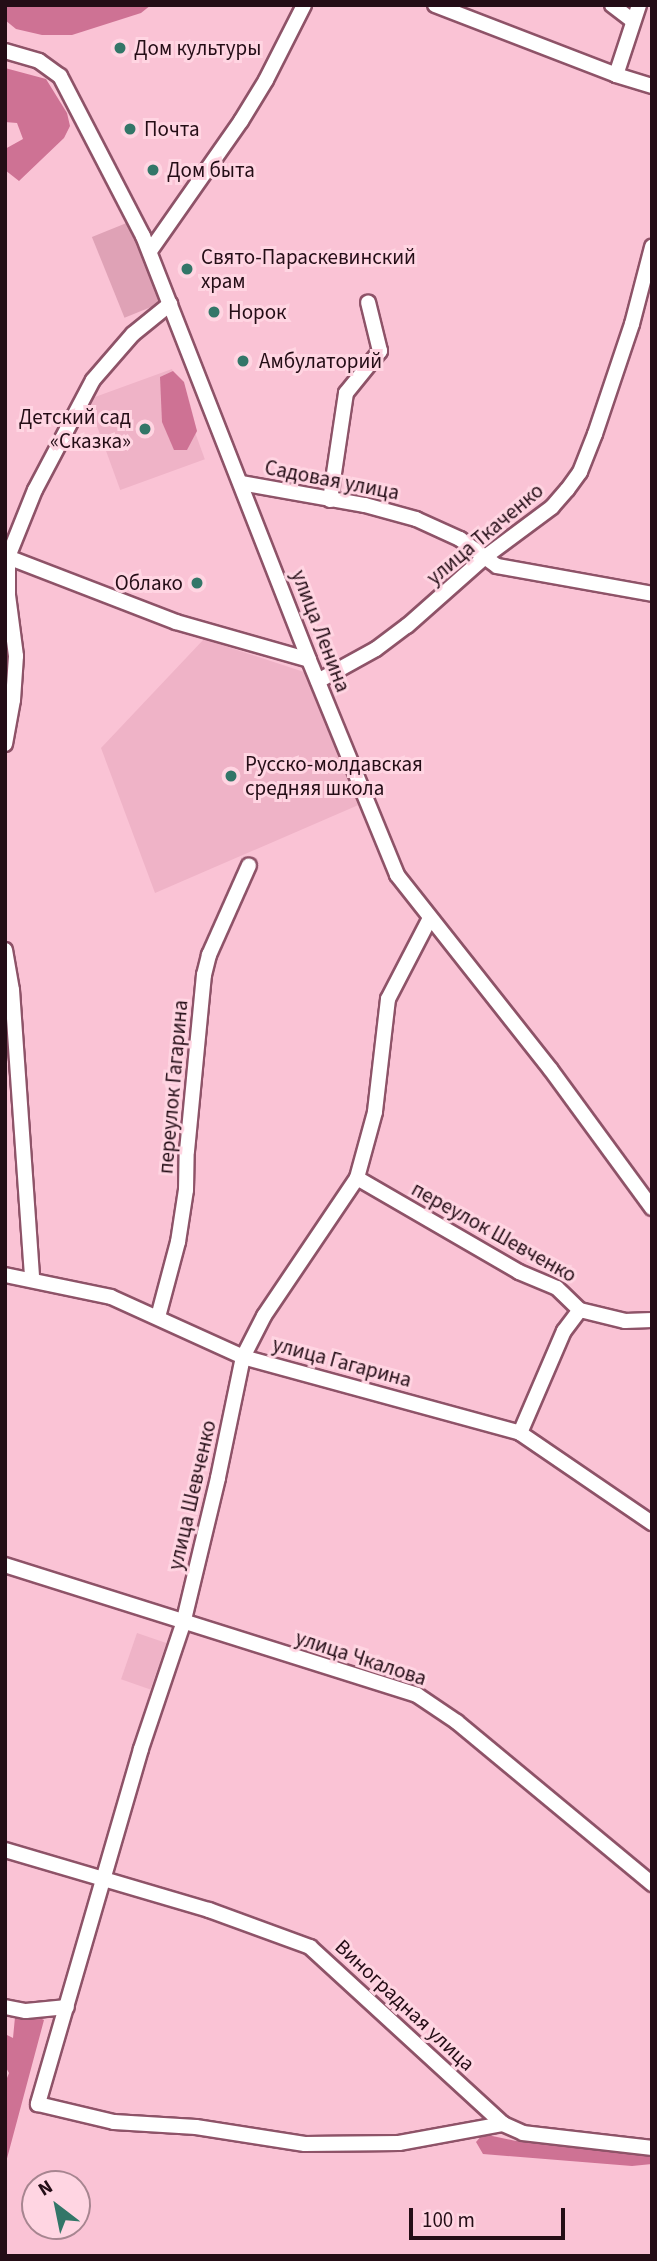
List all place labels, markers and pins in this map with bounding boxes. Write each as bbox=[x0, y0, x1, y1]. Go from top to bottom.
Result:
place label: Дом культуры bbox=[134, 35, 261, 61]
marker: Дом культуры bbox=[112, 40, 128, 56]
place label: Почта bbox=[144, 116, 199, 142]
marker: Почта bbox=[122, 121, 138, 137]
place label: Дом быта bbox=[167, 157, 255, 183]
marker: Дом быта bbox=[145, 162, 161, 178]
place label: Свято-Параскевинский храм bbox=[201, 244, 416, 294]
marker: Свято-Параскевинский храм bbox=[179, 261, 195, 277]
place label: Норок bbox=[228, 299, 287, 325]
marker: Норок bbox=[206, 304, 222, 320]
place label: Амбулаторий bbox=[259, 348, 382, 374]
marker: Амбулаторий bbox=[233, 351, 253, 371]
place label: Детский сад «Сказка» bbox=[19, 404, 131, 454]
marker: Детский сад «Сказка» bbox=[137, 421, 153, 437]
place label: Облако bbox=[115, 570, 183, 596]
marker: Облако bbox=[189, 575, 205, 591]
place label: Русско-молдавская средняя школа bbox=[245, 751, 423, 801]
marker: Русско-молдавская средняя школа bbox=[223, 768, 239, 784]

